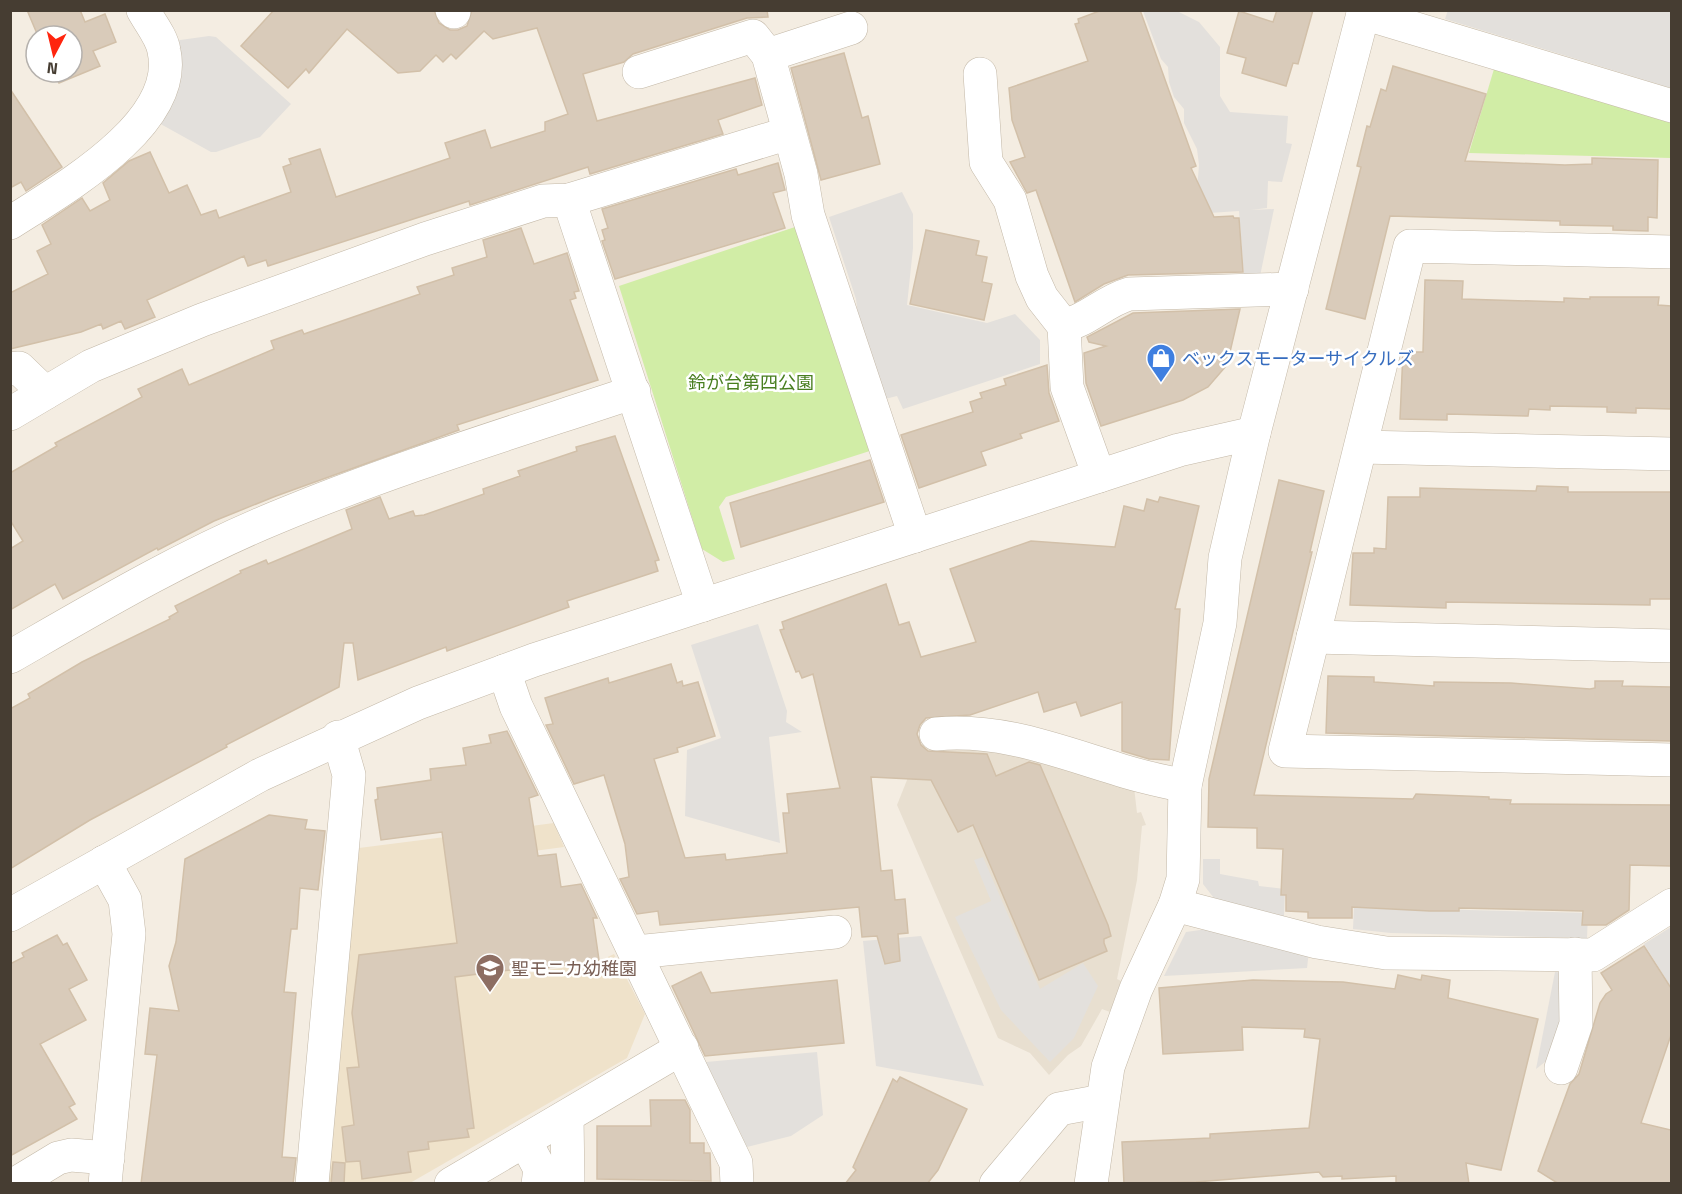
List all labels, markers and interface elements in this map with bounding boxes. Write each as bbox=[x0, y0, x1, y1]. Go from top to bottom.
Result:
north arrow bbox=[24, 24, 84, 84]
text: N bbox=[45, 56, 59, 81]
shop icon: ベックスモーターサイクルズ bbox=[1145, 342, 1177, 384]
place label: ベックスモーターサイクルズ bbox=[1182, 345, 1414, 372]
park label: 鈴が台第四公園 bbox=[688, 369, 814, 396]
school or university icon: 聖モニカ幼稚園 bbox=[474, 952, 506, 994]
place label: 聖モニカ幼稚園 bbox=[511, 955, 637, 982]

